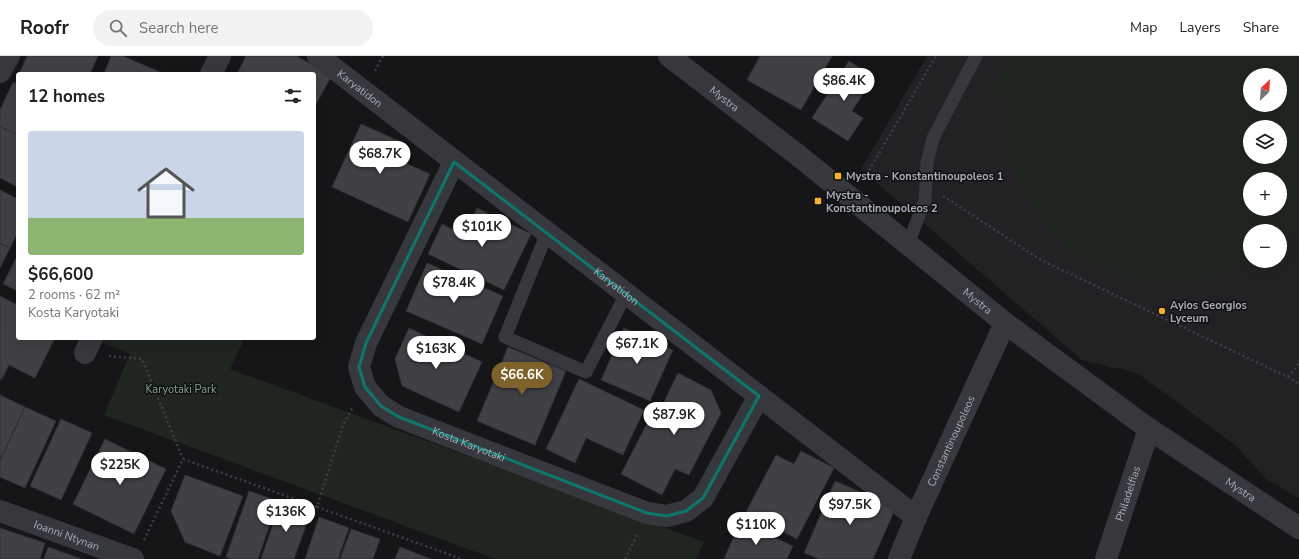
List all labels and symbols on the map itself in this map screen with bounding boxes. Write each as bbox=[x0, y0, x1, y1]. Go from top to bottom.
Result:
street label: Karyatidon bbox=[334, 66, 385, 111]
pin: $86.4K bbox=[811, 68, 877, 102]
north arrow bbox=[1243, 68, 1287, 112]
street label: Mystra bbox=[706, 83, 742, 115]
pin: $68.7K bbox=[347, 141, 413, 175]
place label: Mystra - Konstantinoupoleos 1 bbox=[846, 169, 1003, 184]
marker: Mystra - Konstantinoupoleos 1 bbox=[833, 171, 843, 181]
place label: Mystra - Konstantinoupoleos 2 bbox=[826, 188, 938, 216]
marker: Mystra - Konstantinoupoleos 2 bbox=[813, 196, 823, 206]
pin: $101K bbox=[454, 214, 510, 248]
street label: Karyatidon bbox=[590, 264, 642, 309]
pin: $78.4K bbox=[421, 270, 487, 304]
street label: Mystra bbox=[959, 285, 995, 318]
place label: Ayios Georgios Lyceum bbox=[1170, 298, 1247, 326]
marker: Ayios Georgios Lyceum bbox=[1157, 306, 1167, 316]
pin: $67.1K bbox=[604, 331, 670, 365]
pin: $163K bbox=[408, 336, 464, 370]
pin: $66.6K bbox=[489, 362, 555, 396]
park label: Karyotaki Park bbox=[145, 382, 217, 397]
street label: Constantinoupoleos bbox=[924, 393, 979, 489]
pin: $87.9K bbox=[641, 402, 707, 436]
street label: Kosta Karyotaki bbox=[430, 424, 507, 465]
pin: $225K bbox=[92, 452, 148, 486]
street label: Philadelfias bbox=[1112, 464, 1144, 523]
street label: Mystra bbox=[1222, 474, 1259, 506]
pin: $97.5K bbox=[817, 492, 883, 526]
pin: $136K bbox=[258, 499, 314, 533]
pin: $110K bbox=[728, 512, 784, 546]
street label: Ioanni Ntynan bbox=[32, 517, 101, 554]

